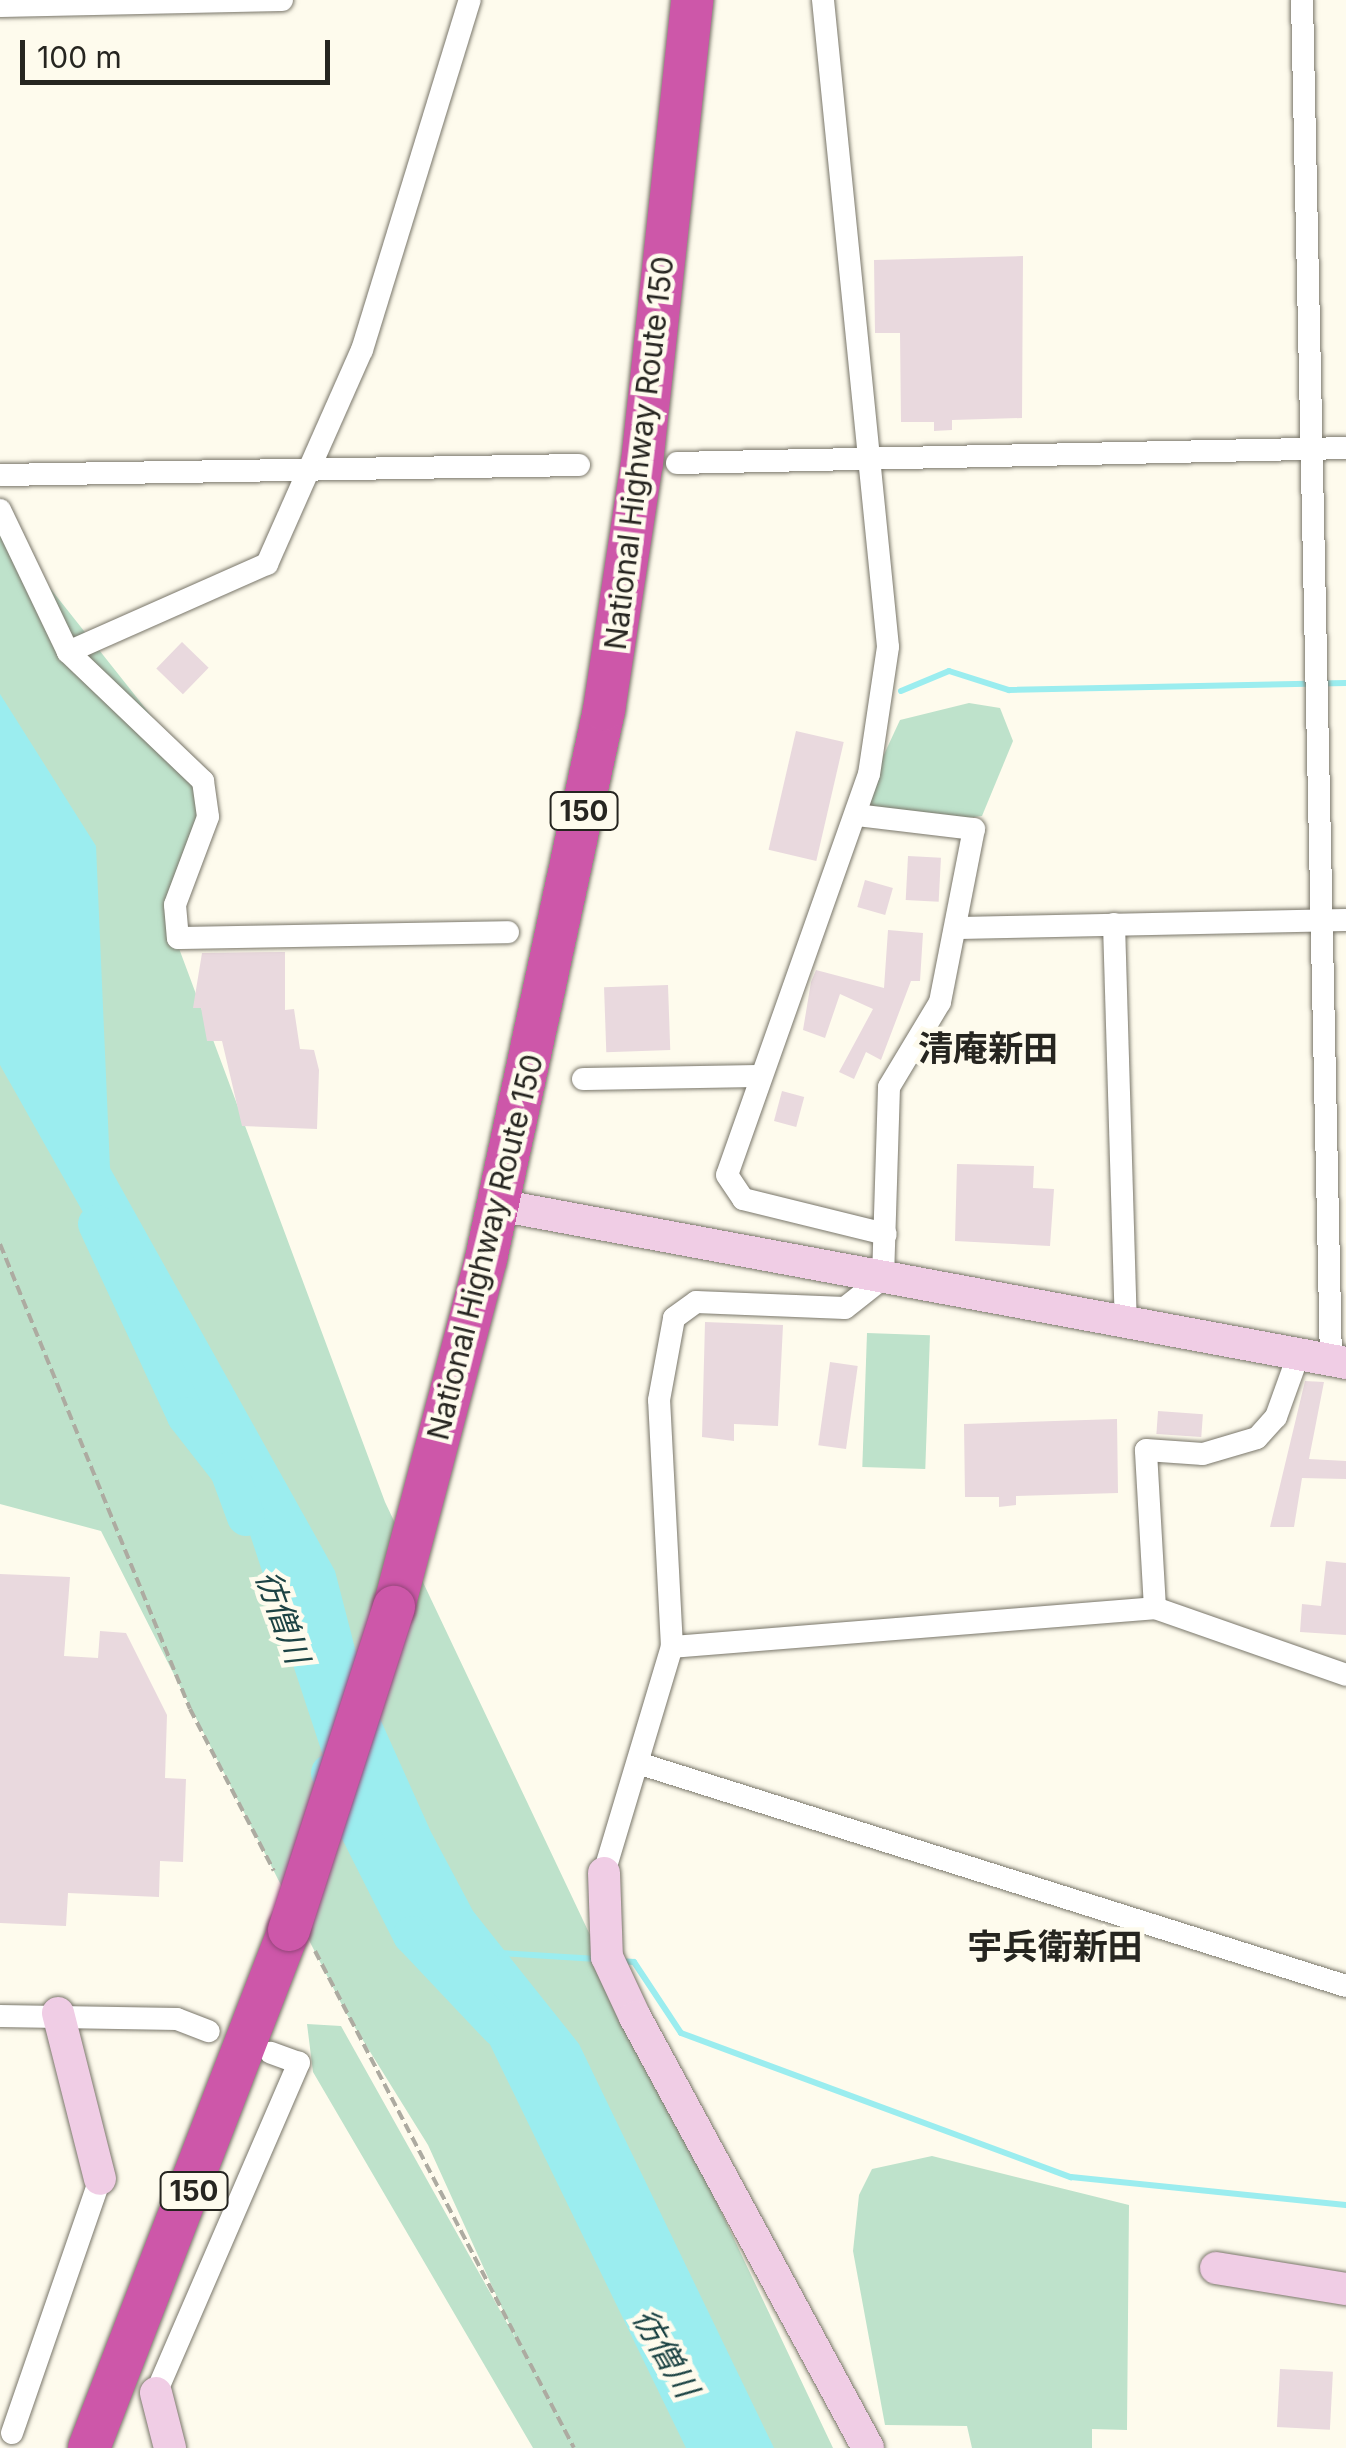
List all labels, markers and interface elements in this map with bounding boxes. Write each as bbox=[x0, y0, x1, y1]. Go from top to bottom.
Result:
scale bar bbox=[25, 20, 335, 82]
text: 100 m bbox=[37, 39, 122, 75]
street label: National Highway Route 150 bbox=[597, 254, 681, 652]
road number: 150 bbox=[549, 788, 619, 834]
district label: 清庵新田 bbox=[918, 1027, 1058, 1069]
street label: National Highway Route 150 bbox=[420, 1050, 550, 1444]
water label: 彷僧川 bbox=[248, 1565, 316, 1669]
district label: 宇兵衛新田 bbox=[968, 1925, 1142, 1967]
road number: 150 bbox=[159, 2168, 229, 2214]
water label: 彷僧川 bbox=[624, 2302, 706, 2404]

